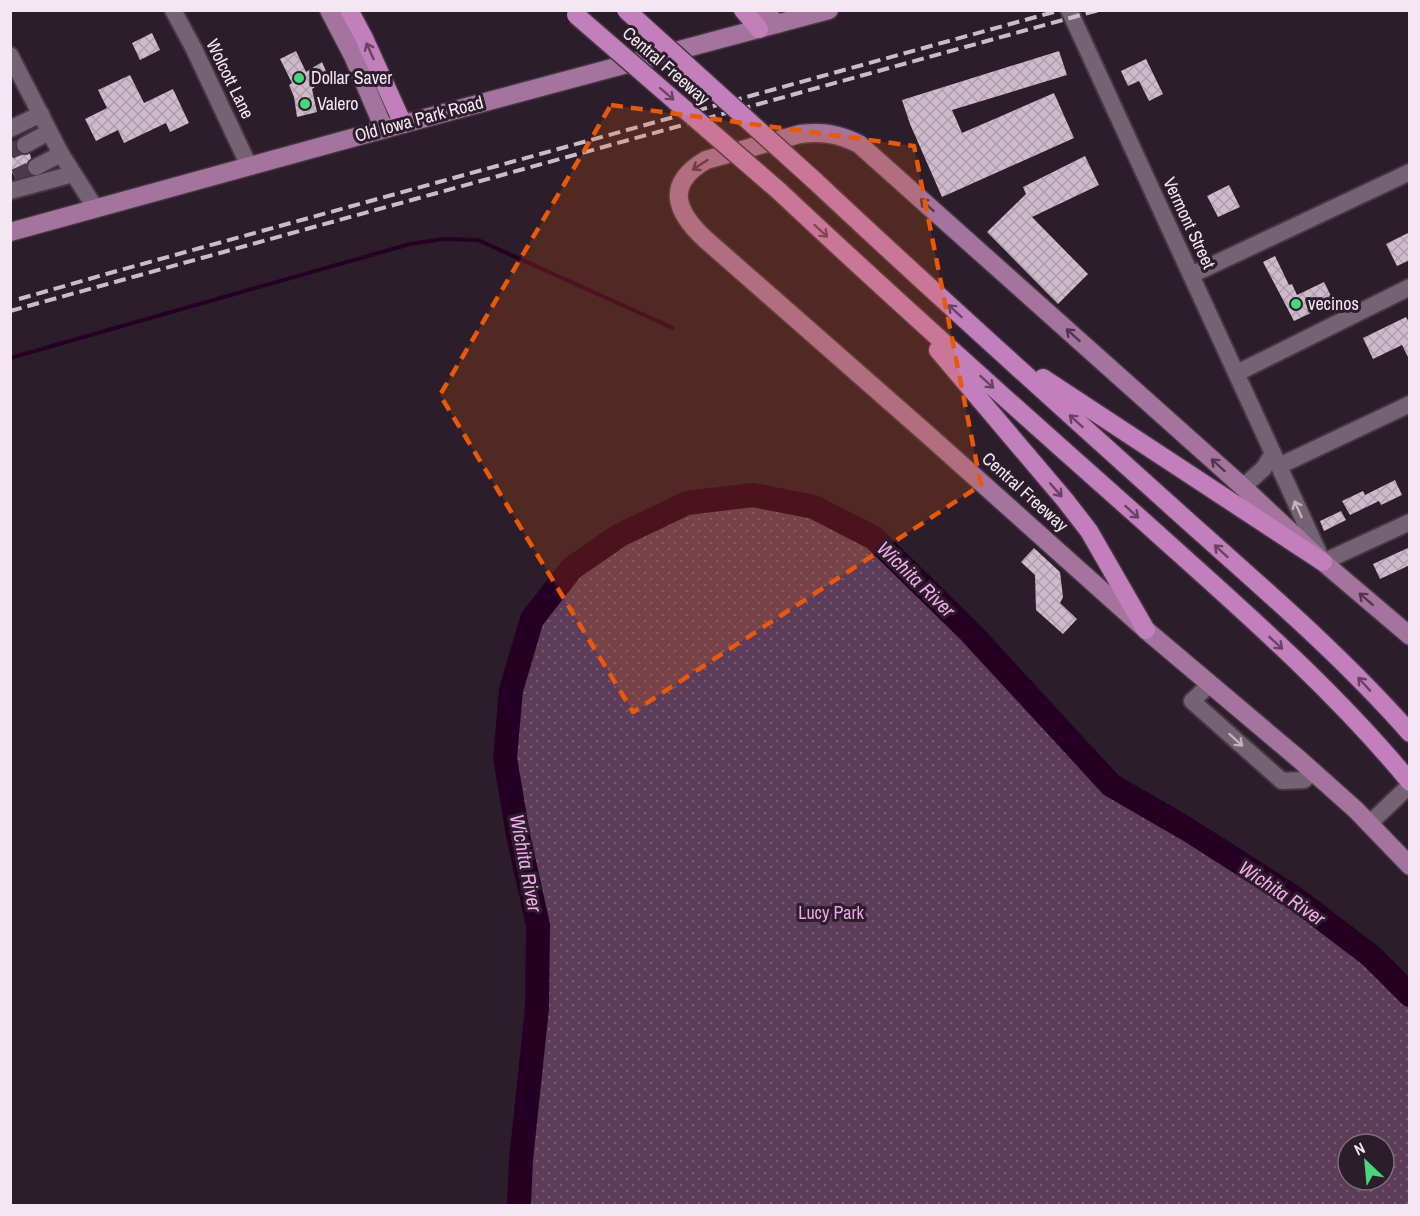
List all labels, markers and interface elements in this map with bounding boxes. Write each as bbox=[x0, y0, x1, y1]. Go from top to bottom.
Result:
street label: Central Freeway bbox=[617, 21, 716, 111]
street label: Wolcott Lane bbox=[200, 35, 261, 123]
one-way arrow bbox=[364, 42, 375, 61]
place label: Dollar Saver bbox=[311, 65, 392, 90]
marker: Dollar Saver bbox=[292, 71, 306, 85]
one-way arrow bbox=[659, 87, 674, 101]
street label: Old Iowa Park Road bbox=[352, 89, 486, 148]
place label: Valero bbox=[317, 91, 359, 116]
marker: Valero bbox=[298, 97, 312, 111]
one-way arrow bbox=[692, 159, 709, 171]
street label: Vermont Street bbox=[1157, 173, 1222, 273]
one-way arrow bbox=[920, 198, 935, 212]
one-way arrow bbox=[814, 224, 829, 238]
place label: vecinos bbox=[1308, 291, 1359, 316]
marker: vecinos bbox=[1289, 297, 1303, 311]
one-way arrow bbox=[947, 304, 962, 318]
one-way arrow bbox=[1066, 328, 1081, 342]
one-way arrow bbox=[979, 375, 994, 389]
one-way arrow bbox=[1069, 414, 1084, 428]
street label: Central Freeway bbox=[977, 446, 1074, 538]
one-way arrow bbox=[1211, 458, 1226, 472]
one-way arrow bbox=[1049, 482, 1063, 497]
one-way arrow bbox=[1292, 500, 1304, 518]
one-way arrow bbox=[1124, 505, 1139, 519]
water label: Wichita River bbox=[871, 535, 962, 623]
one-way arrow bbox=[1214, 544, 1229, 558]
one-way arrow bbox=[1359, 592, 1374, 606]
one-way arrow bbox=[1269, 636, 1284, 650]
one-way arrow bbox=[1357, 676, 1371, 691]
one-way arrow bbox=[1228, 733, 1243, 747]
water label: Wichita River bbox=[504, 812, 549, 915]
water label: Wichita River bbox=[1234, 854, 1331, 932]
park label: Lucy Park bbox=[798, 900, 864, 925]
north arrow bbox=[1336, 1132, 1396, 1192]
text: N bbox=[1350, 1137, 1369, 1160]

